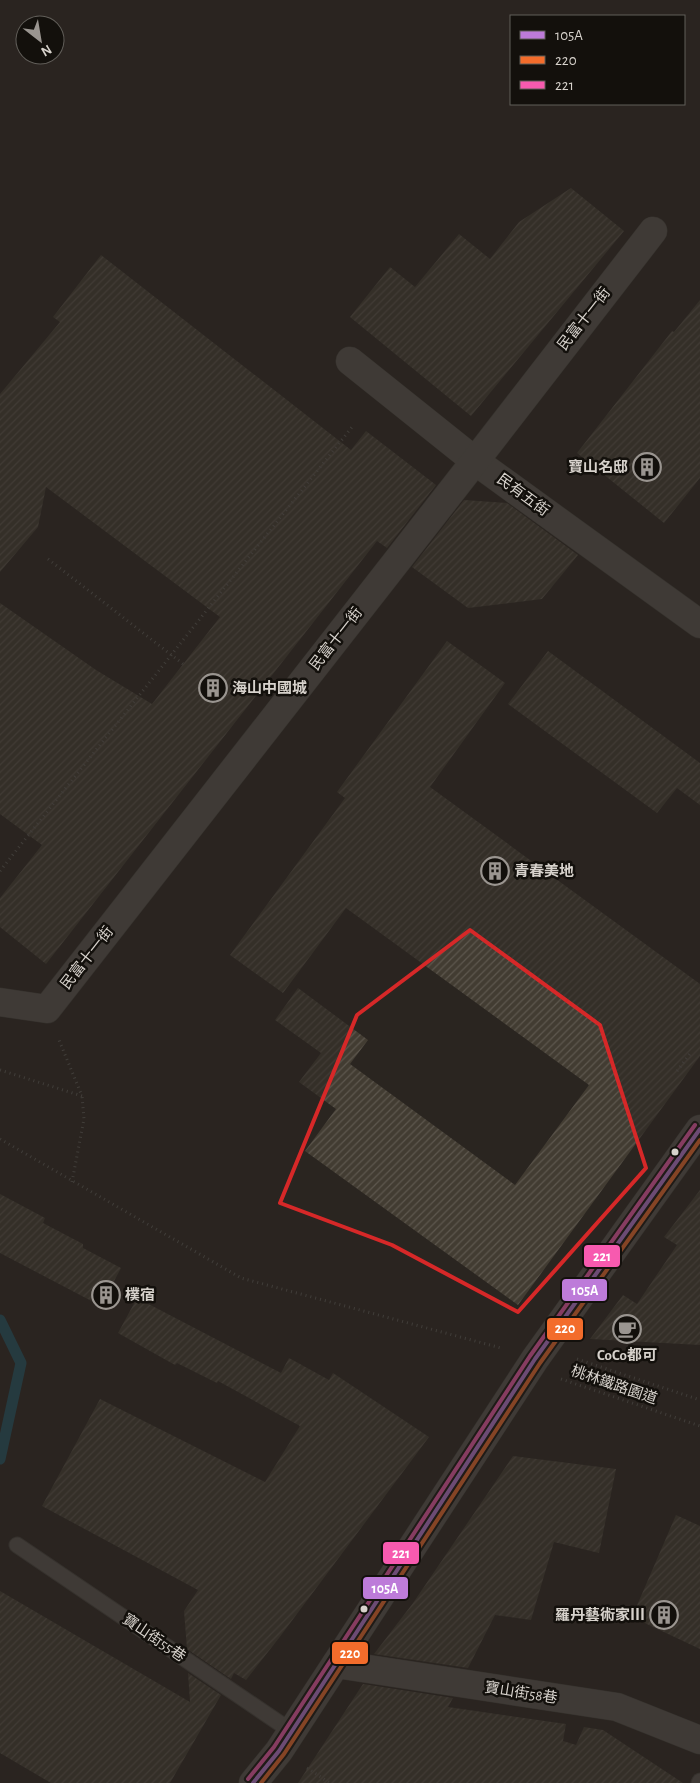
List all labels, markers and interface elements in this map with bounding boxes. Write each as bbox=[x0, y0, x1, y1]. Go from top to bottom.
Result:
north arrow bbox=[15, 15, 65, 65]
legend bbox=[510, 15, 685, 105]
text: 105A bbox=[555, 28, 583, 43]
text: N bbox=[38, 42, 54, 59]
text: 220 bbox=[555, 53, 577, 68]
text: 221 bbox=[555, 78, 574, 93]
street label: 民富十一街 bbox=[554, 284, 613, 353]
building icon: 寶山名邸 bbox=[632, 452, 662, 482]
place label: 寶山名邸 bbox=[568, 458, 628, 475]
street label: 民有五街 bbox=[494, 470, 552, 519]
street label: 民富十一街 bbox=[306, 604, 365, 673]
building icon: 海山中國城 bbox=[198, 673, 228, 703]
place label: 海山中國城 bbox=[232, 679, 307, 696]
building icon: 青春美地 bbox=[480, 856, 510, 886]
place label: 青春美地 bbox=[514, 863, 574, 879]
street label: 民富十一街 bbox=[57, 923, 116, 992]
unlabelled marker bbox=[670, 1147, 680, 1157]
line badge: 221 bbox=[583, 1244, 621, 1268]
text: 221 bbox=[593, 1250, 611, 1264]
line badge: 105A bbox=[561, 1278, 608, 1302]
building icon: 樸宿 bbox=[91, 1280, 121, 1310]
text: 105A bbox=[572, 1284, 599, 1298]
place label: 樸宿 bbox=[125, 1287, 155, 1303]
cafe icon: CoCo都可 bbox=[612, 1314, 642, 1344]
line badge: 220 bbox=[546, 1317, 584, 1341]
text: 220 bbox=[555, 1322, 575, 1336]
place label: CoCo都可 bbox=[597, 1347, 657, 1363]
street label: 桃林鐵路園道 bbox=[569, 1362, 659, 1407]
line badge: 221 bbox=[382, 1541, 420, 1565]
text: 221 bbox=[392, 1547, 410, 1561]
line badge: 105A bbox=[362, 1576, 409, 1600]
text: 105A bbox=[372, 1582, 399, 1596]
building icon: 羅丹藝術家Ⅲ bbox=[649, 1600, 679, 1630]
unlabelled marker bbox=[359, 1604, 369, 1614]
place label: 羅丹藝術家Ⅲ bbox=[555, 1607, 645, 1623]
street label: 寶山街55巷 bbox=[120, 1610, 189, 1665]
line badge: 220 bbox=[331, 1641, 369, 1665]
text: 220 bbox=[340, 1647, 360, 1661]
street label: 寶山街58巷 bbox=[484, 1678, 559, 1706]

